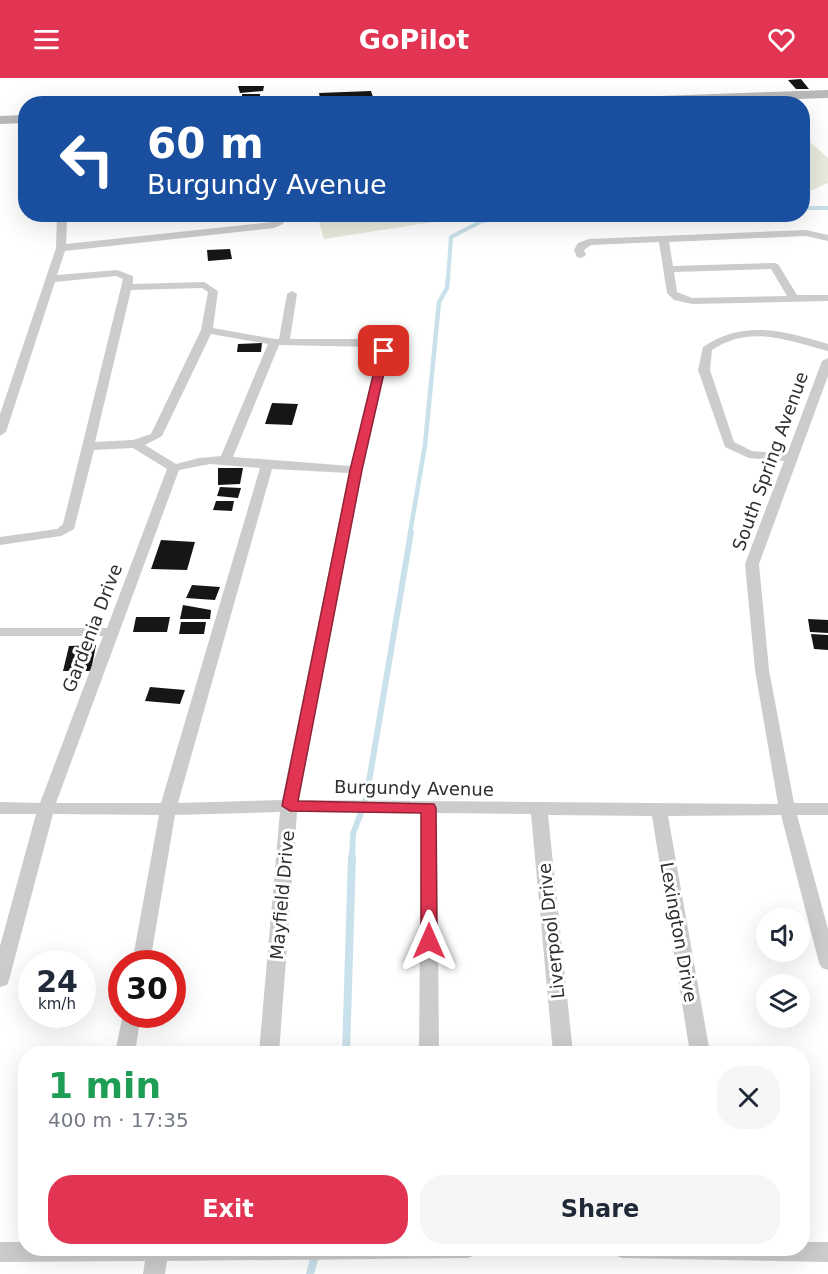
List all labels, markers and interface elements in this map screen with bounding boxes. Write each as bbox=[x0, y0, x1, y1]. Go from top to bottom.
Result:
icon: menu bbox=[30, 23, 63, 56]
icon: heart bbox=[765, 23, 798, 56]
text: GoPilot bbox=[359, 24, 469, 55]
text: 60 m bbox=[147, 119, 264, 168]
icon: left bbox=[48, 120, 126, 198]
text: Burgundy Avenue bbox=[147, 169, 387, 200]
pin bbox=[358, 325, 409, 376]
icon: arrive bbox=[367, 334, 400, 367]
street label: South Spring Avenue bbox=[728, 369, 812, 553]
street label: Gardenia Drive bbox=[58, 561, 126, 695]
street label: Burgundy Avenue bbox=[334, 776, 494, 800]
street label: Mayfield Drive bbox=[266, 829, 298, 961]
street label: Lexington Drive bbox=[656, 860, 702, 1004]
street label: Liverpool Drive bbox=[533, 862, 569, 1000]
map controls bbox=[756, 908, 810, 1028]
button: sound bbox=[756, 908, 810, 962]
position arrow bbox=[397, 909, 461, 973]
speed limit sign: 30 bbox=[108, 950, 186, 1028]
text: 24 bbox=[36, 964, 78, 999]
button: layers bbox=[756, 974, 810, 1028]
text: km/h bbox=[38, 995, 76, 1013]
text: 1 min bbox=[48, 1065, 161, 1106]
button: close bbox=[717, 1066, 780, 1129]
text: 400 m · 17:35 bbox=[48, 1108, 189, 1132]
button: Exit bbox=[48, 1175, 408, 1244]
button: Share bbox=[420, 1175, 780, 1244]

